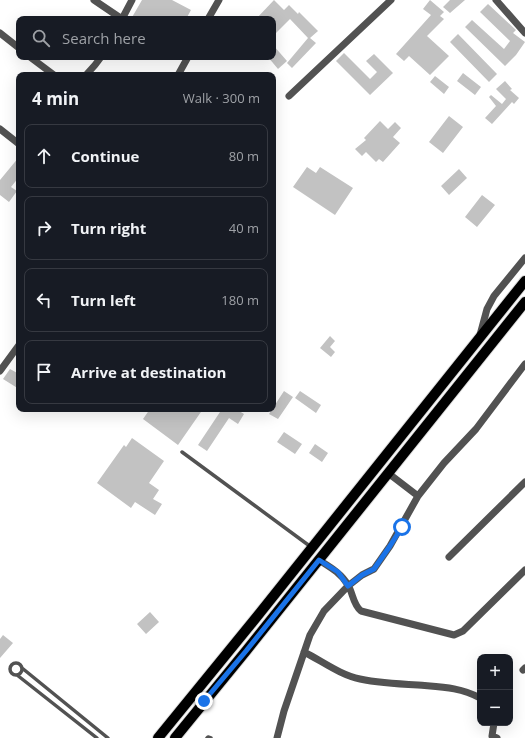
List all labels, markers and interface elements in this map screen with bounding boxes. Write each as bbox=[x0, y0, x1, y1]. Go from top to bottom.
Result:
search box bbox=[16, 16, 276, 60]
icon: search bbox=[30, 27, 52, 49]
text: Search here bbox=[62, 28, 146, 48]
text: 4 min bbox=[32, 87, 79, 110]
text: Walk · 300 m bbox=[183, 89, 260, 107]
icon: ahead bbox=[33, 145, 55, 167]
text: Continue bbox=[71, 146, 139, 166]
text: 80 m bbox=[229, 147, 259, 165]
icon: right bbox=[33, 217, 55, 239]
text: Turn right bbox=[71, 218, 146, 238]
text: 40 m bbox=[229, 219, 259, 237]
icon: left bbox=[33, 289, 55, 311]
text: Turn left bbox=[71, 290, 136, 310]
text: 180 m bbox=[221, 291, 259, 309]
icon: arrive bbox=[33, 361, 55, 383]
text: Arrive at destination bbox=[71, 362, 226, 382]
route start bbox=[393, 518, 411, 536]
map controls bbox=[477, 654, 513, 726]
button: + bbox=[477, 654, 513, 690]
button: − bbox=[477, 690, 513, 726]
route end bbox=[195, 692, 213, 710]

